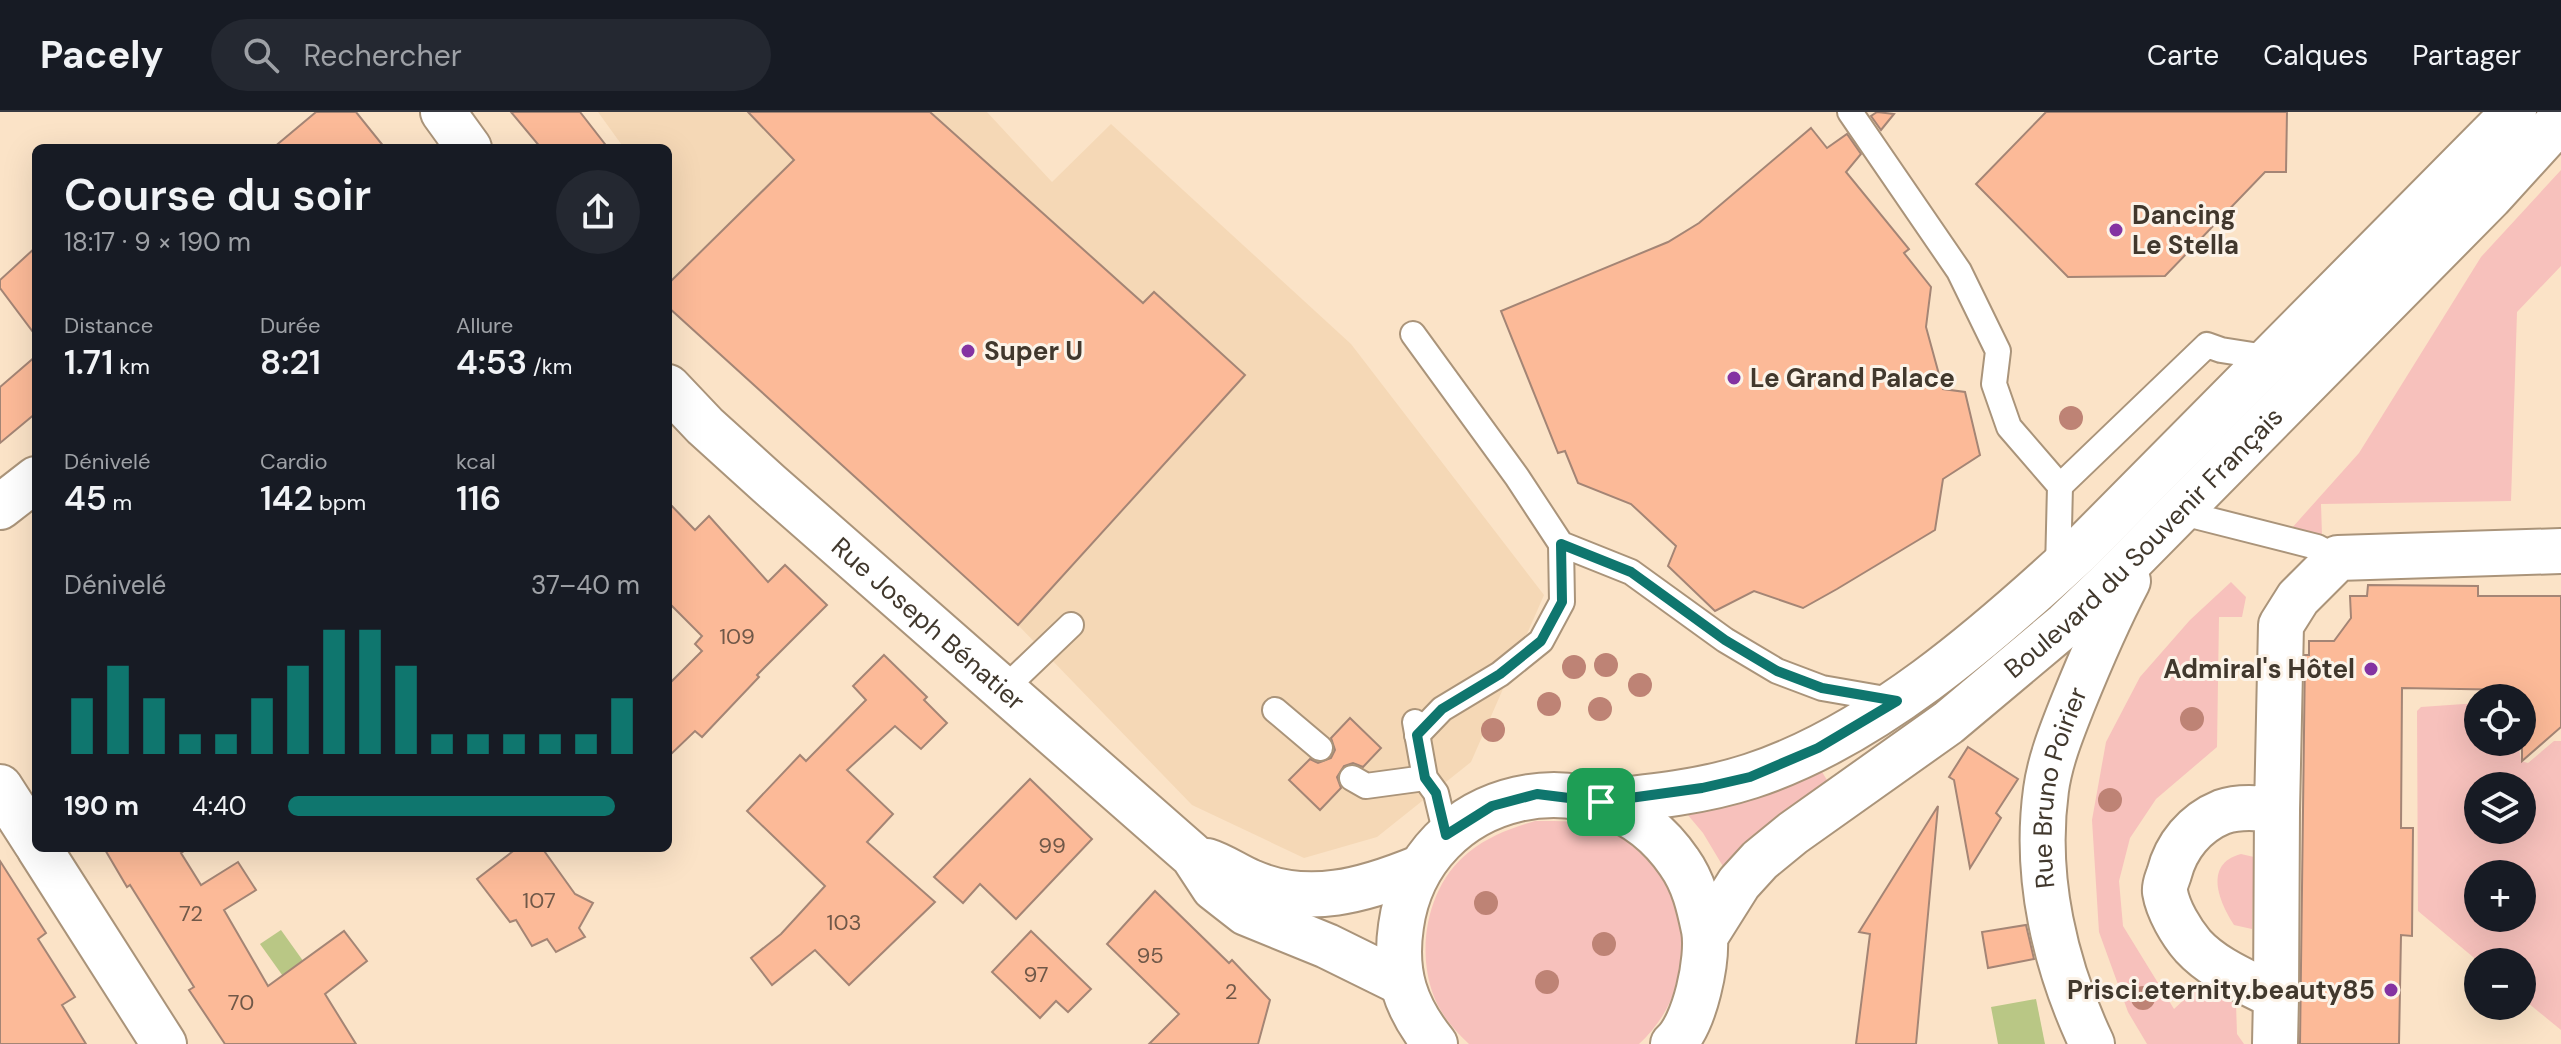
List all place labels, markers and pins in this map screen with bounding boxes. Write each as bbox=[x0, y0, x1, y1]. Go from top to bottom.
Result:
place label: Dancing Le Stella bbox=[2132, 198, 2239, 262]
marker: Dancing Le Stella bbox=[2107, 221, 2125, 239]
place label: Super U bbox=[984, 334, 1083, 368]
marker: Super U bbox=[959, 342, 977, 360]
place label: Le Grand Palace bbox=[1750, 361, 1955, 395]
marker: Le Grand Palace bbox=[1725, 369, 1743, 387]
place label: Admiral's Hôtel bbox=[2163, 652, 2355, 686]
marker: Admiral's Hôtel bbox=[2362, 660, 2380, 678]
pin bbox=[1567, 768, 1635, 836]
place label: Prisci.eternity.beauty85 bbox=[2067, 973, 2375, 1007]
marker: Prisci.eternity.beauty85 bbox=[2382, 981, 2400, 999]

